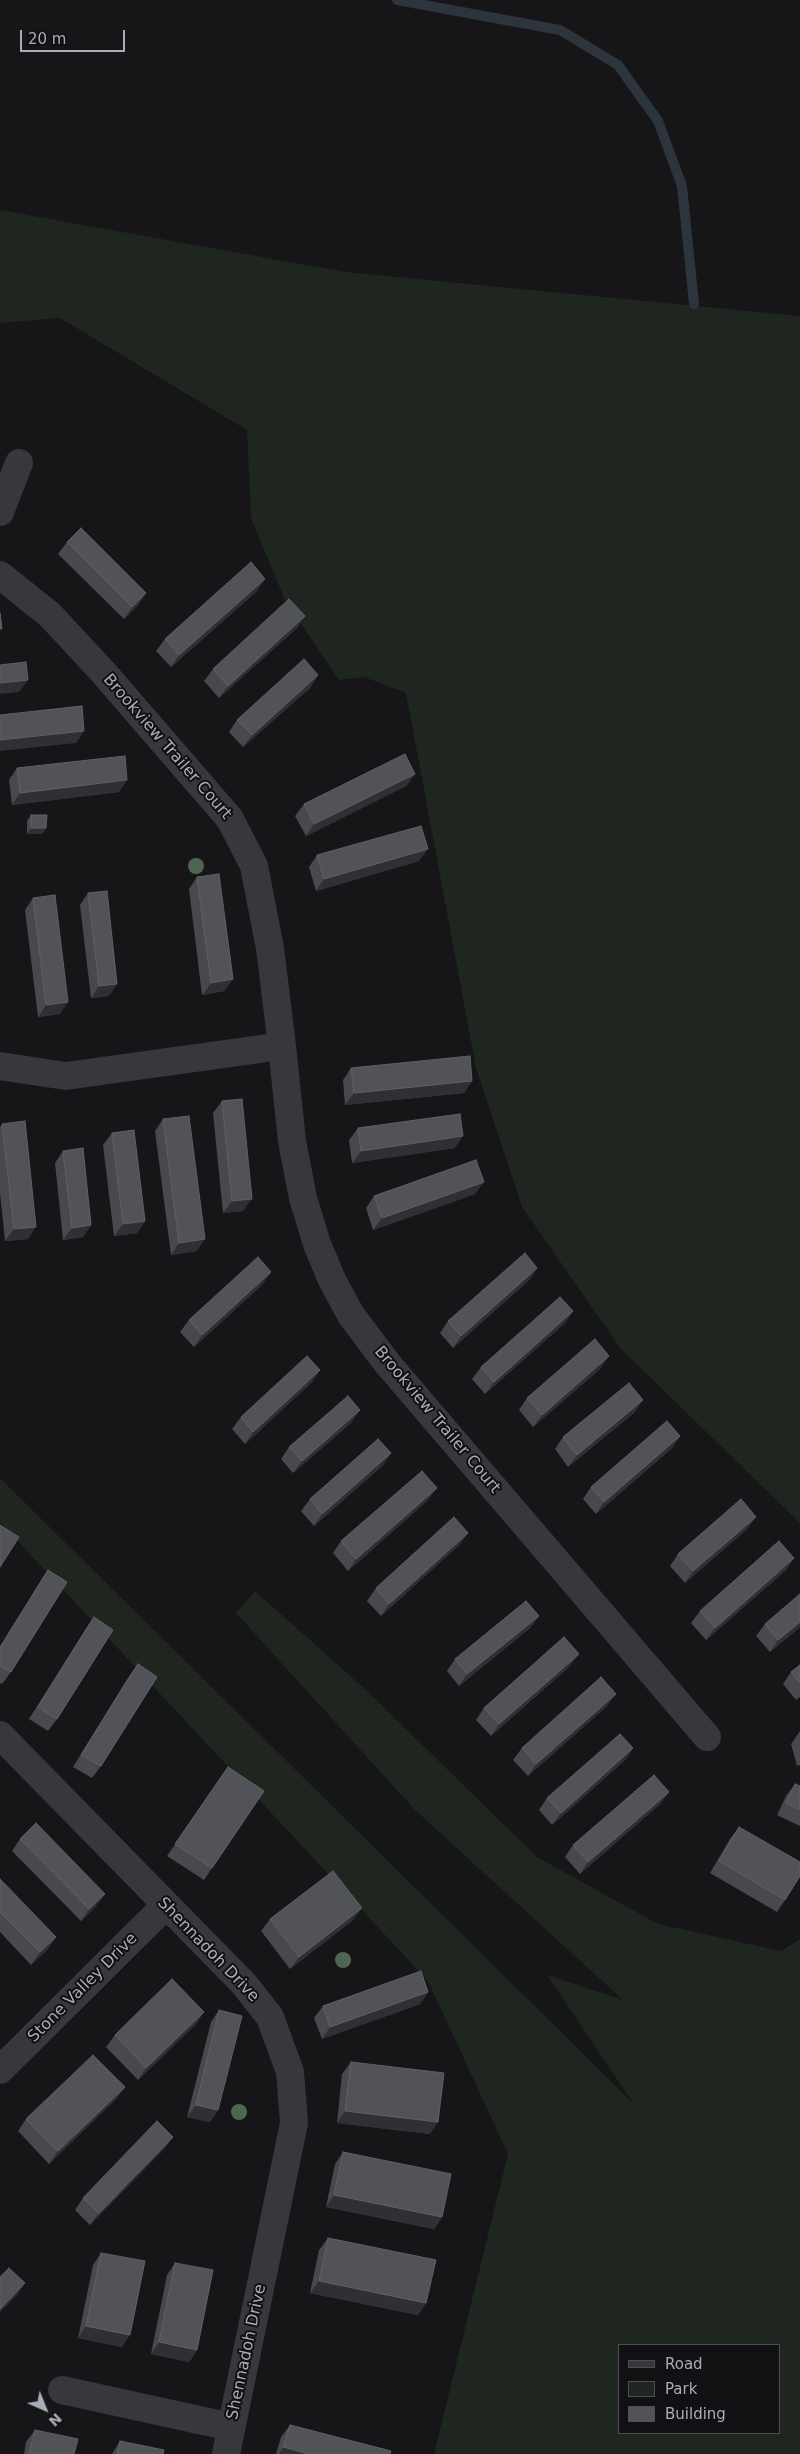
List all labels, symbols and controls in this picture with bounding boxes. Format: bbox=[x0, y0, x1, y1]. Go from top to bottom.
scale bar bbox=[22, 20, 128, 52]
text: 20 m bbox=[28, 30, 66, 48]
street label: Brookview Trailer Court bbox=[99, 670, 235, 824]
street label: Brookview Trailer Court bbox=[370, 1343, 504, 1497]
street label: Shennadoh Drive bbox=[153, 1894, 263, 2006]
street label: Stone Valley Drive bbox=[24, 1929, 142, 2047]
street label: Shennadoh Drive bbox=[223, 2282, 271, 2422]
legend bbox=[618, 2344, 780, 2434]
text: Road bbox=[665, 2355, 703, 2373]
text: Park bbox=[665, 2380, 697, 2398]
north arrow bbox=[20, 2384, 70, 2434]
text: Building bbox=[665, 2405, 726, 2423]
text: N bbox=[46, 2410, 65, 2430]

